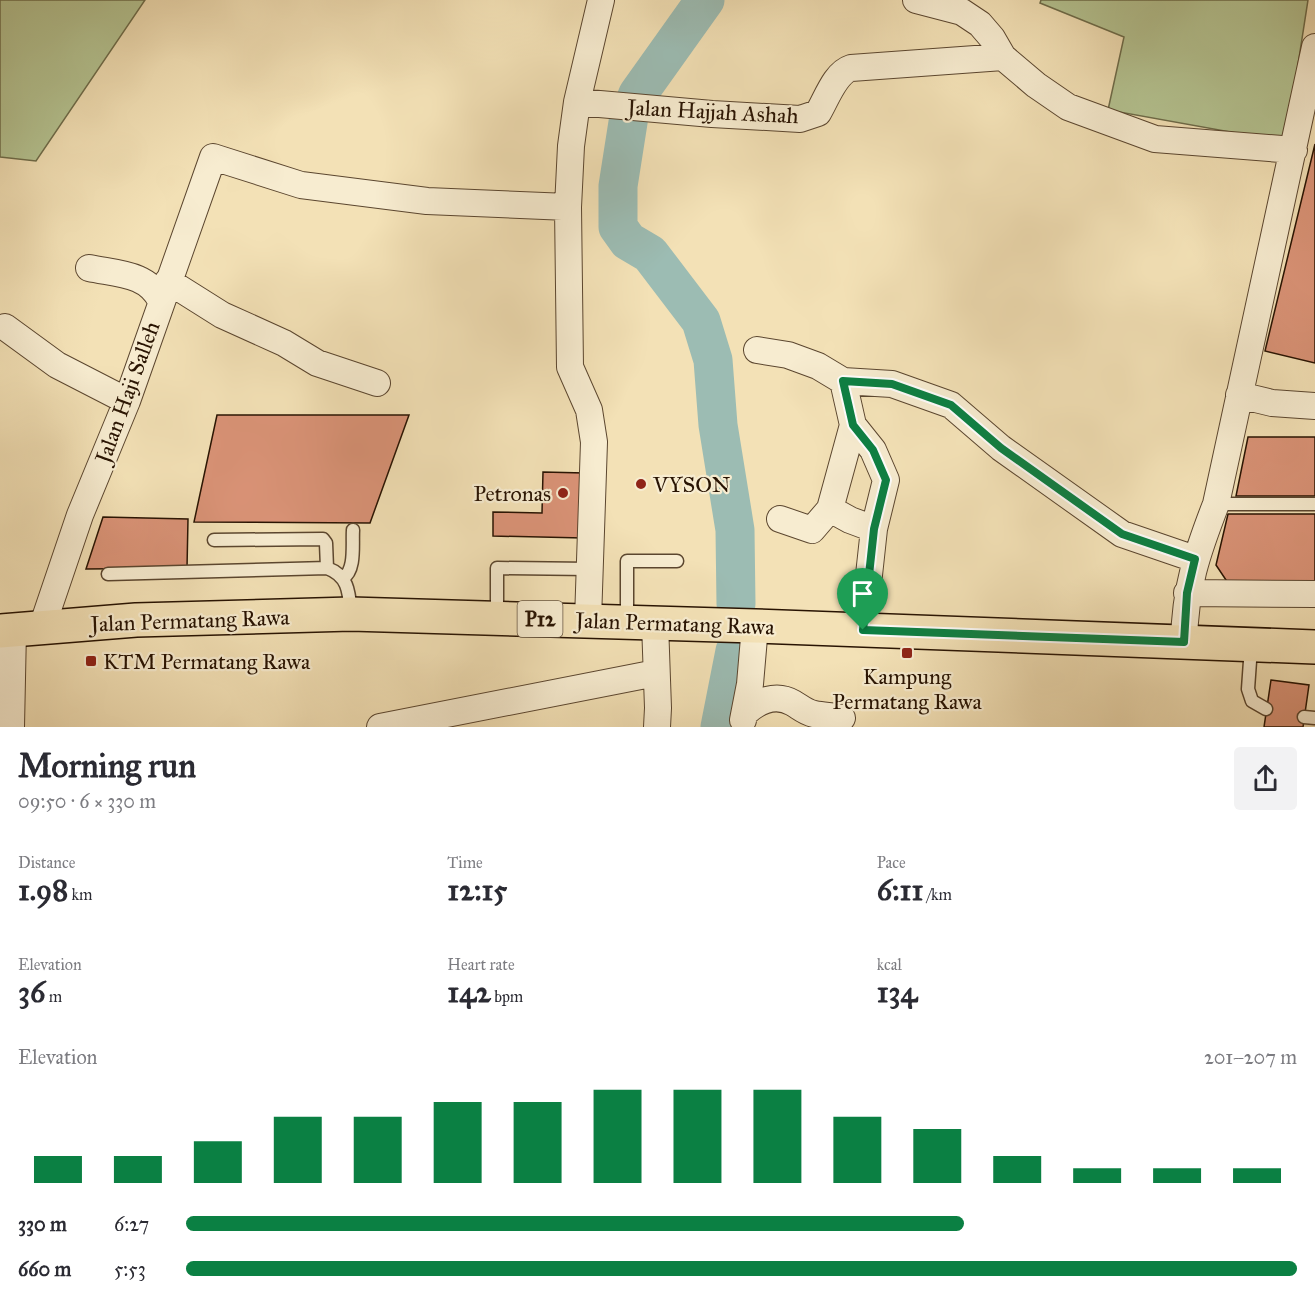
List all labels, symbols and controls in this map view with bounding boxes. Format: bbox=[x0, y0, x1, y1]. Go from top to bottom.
street label: Jalan Hajjah Ashah bbox=[625, 93, 799, 129]
street label: Jalan Haji Salleh bbox=[89, 317, 166, 469]
place label: VYSON bbox=[652, 471, 731, 498]
marker: VYSON bbox=[634, 477, 648, 491]
place label: Petronas bbox=[473, 480, 551, 507]
marker: Petronas bbox=[556, 486, 570, 500]
pin bbox=[837, 568, 888, 630]
icon: arrive bbox=[846, 577, 879, 610]
road number: P12 bbox=[518, 601, 562, 637]
street label: Jalan Permatang Rawa bbox=[88, 604, 291, 638]
street label: Jalan Permatang Rawa bbox=[573, 606, 776, 640]
marker: Kampung Permatang Rawa bbox=[900, 646, 914, 660]
place label: KTM Permatang Rawa bbox=[103, 648, 311, 675]
marker: KTM Permatang Rawa bbox=[84, 654, 98, 668]
place label: Kampung Permatang Rawa bbox=[832, 663, 982, 715]
text: Morning run bbox=[18, 746, 196, 786]
button: share bbox=[1234, 747, 1297, 810]
text: 09:50 · 6 × 330 m bbox=[18, 789, 156, 813]
text: Distance bbox=[18, 853, 75, 872]
text: Time bbox=[447, 853, 483, 872]
text: Pace bbox=[877, 853, 906, 872]
text: 1.98 bbox=[18, 872, 68, 908]
text: 12:15 bbox=[447, 872, 507, 908]
text: 6:11 bbox=[877, 872, 923, 908]
text: km bbox=[68, 885, 92, 904]
text: /km bbox=[923, 885, 952, 904]
text: Elevation bbox=[18, 955, 82, 974]
text: Heart rate bbox=[447, 955, 515, 974]
text: kcal bbox=[877, 955, 902, 974]
text: 36 bbox=[18, 974, 45, 1010]
text: 142 bbox=[447, 974, 491, 1010]
text: 134 bbox=[877, 974, 917, 1010]
text: m bbox=[45, 987, 62, 1006]
text: bpm bbox=[491, 987, 523, 1006]
text: Elevation bbox=[18, 1045, 97, 1069]
text: 201–207 m bbox=[1204, 1045, 1297, 1069]
text: 330 m bbox=[18, 1212, 67, 1236]
text: 6:27 bbox=[114, 1212, 149, 1236]
text: 660 m bbox=[18, 1257, 71, 1281]
text: 5:53 bbox=[114, 1257, 146, 1281]

